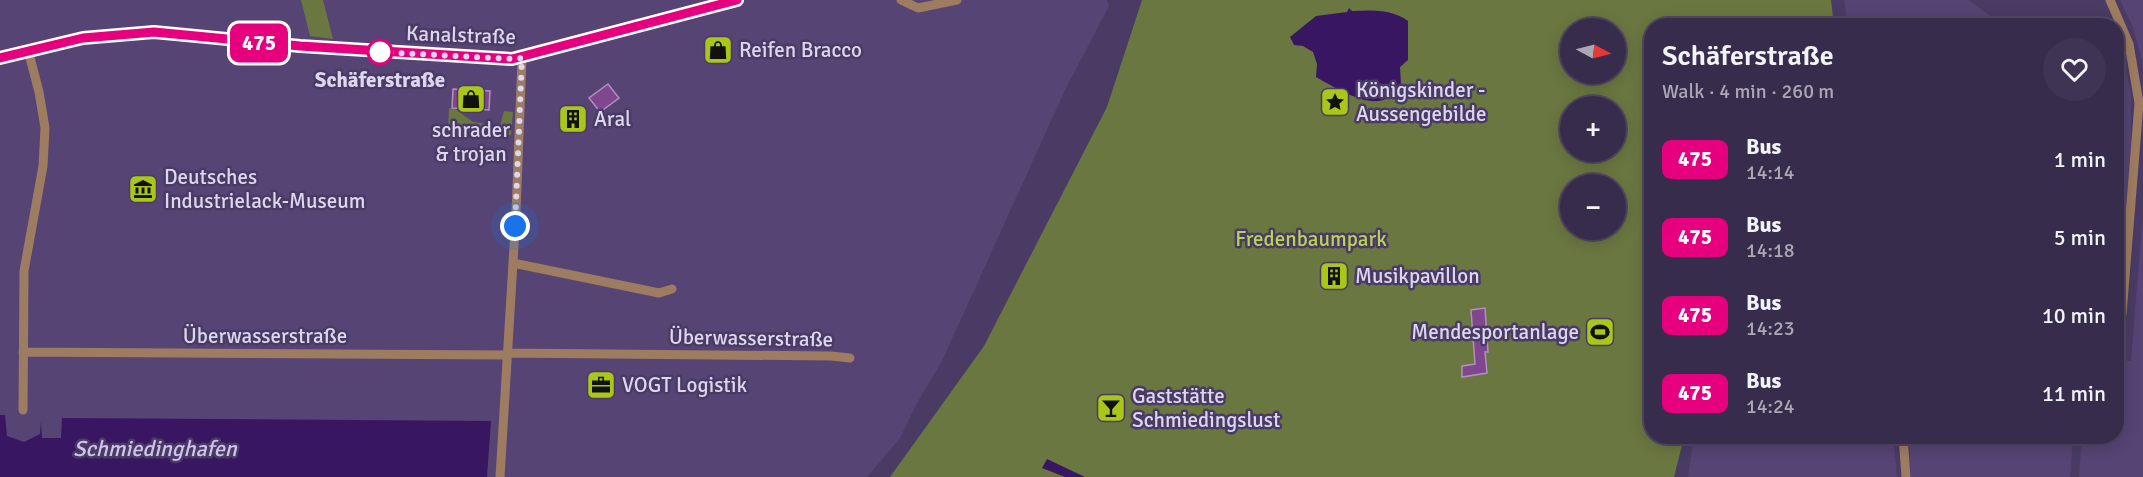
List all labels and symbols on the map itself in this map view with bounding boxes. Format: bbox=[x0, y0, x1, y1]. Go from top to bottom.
north arrow bbox=[1560, 18, 1626, 84]
street label: Kanalstraße bbox=[406, 20, 516, 50]
line badge: 475 bbox=[224, 24, 294, 63]
shop icon: Reifen Bracco bbox=[702, 34, 734, 66]
place label: Reifen Bracco bbox=[739, 37, 862, 63]
marker: Schäferstraße bbox=[367, 39, 393, 65]
place label: Schäferstraße bbox=[315, 67, 445, 93]
place label: Königskinder - Aussengebilde bbox=[1356, 77, 1487, 127]
shop icon: schrader & trojan bbox=[455, 83, 487, 115]
place icon: Königskinder - Aussengebilde bbox=[1319, 86, 1351, 118]
building icon: Aral bbox=[557, 103, 589, 135]
place label: Aral bbox=[594, 106, 631, 132]
place label: schrader & trojan bbox=[432, 117, 510, 167]
place label: Deutsches Industrielack-Museum bbox=[164, 164, 365, 214]
museum icon: Deutsches Industrielack-Museum bbox=[127, 173, 159, 205]
your location bbox=[500, 211, 530, 241]
park label: Fredenbaumpark bbox=[1235, 226, 1387, 252]
building icon: Musikpavillon bbox=[1318, 260, 1350, 292]
place label: Musikpavillon bbox=[1355, 263, 1480, 289]
sports icon: Mendesportanlage bbox=[1584, 316, 1616, 348]
place label: Mendesportanlage bbox=[1411, 319, 1579, 345]
street label: Überwasserstraße bbox=[183, 323, 347, 349]
street label: Überwasserstraße bbox=[669, 324, 833, 352]
office icon: VOGT Logistik bbox=[585, 369, 617, 401]
place label: VOGT Logistik bbox=[622, 372, 748, 398]
place label: Gaststätte Schmiedingslust bbox=[1132, 383, 1280, 433]
bar icon: Gaststätte Schmiedingslust bbox=[1095, 392, 1127, 424]
water label: Schmiedinghafen bbox=[73, 435, 238, 462]

